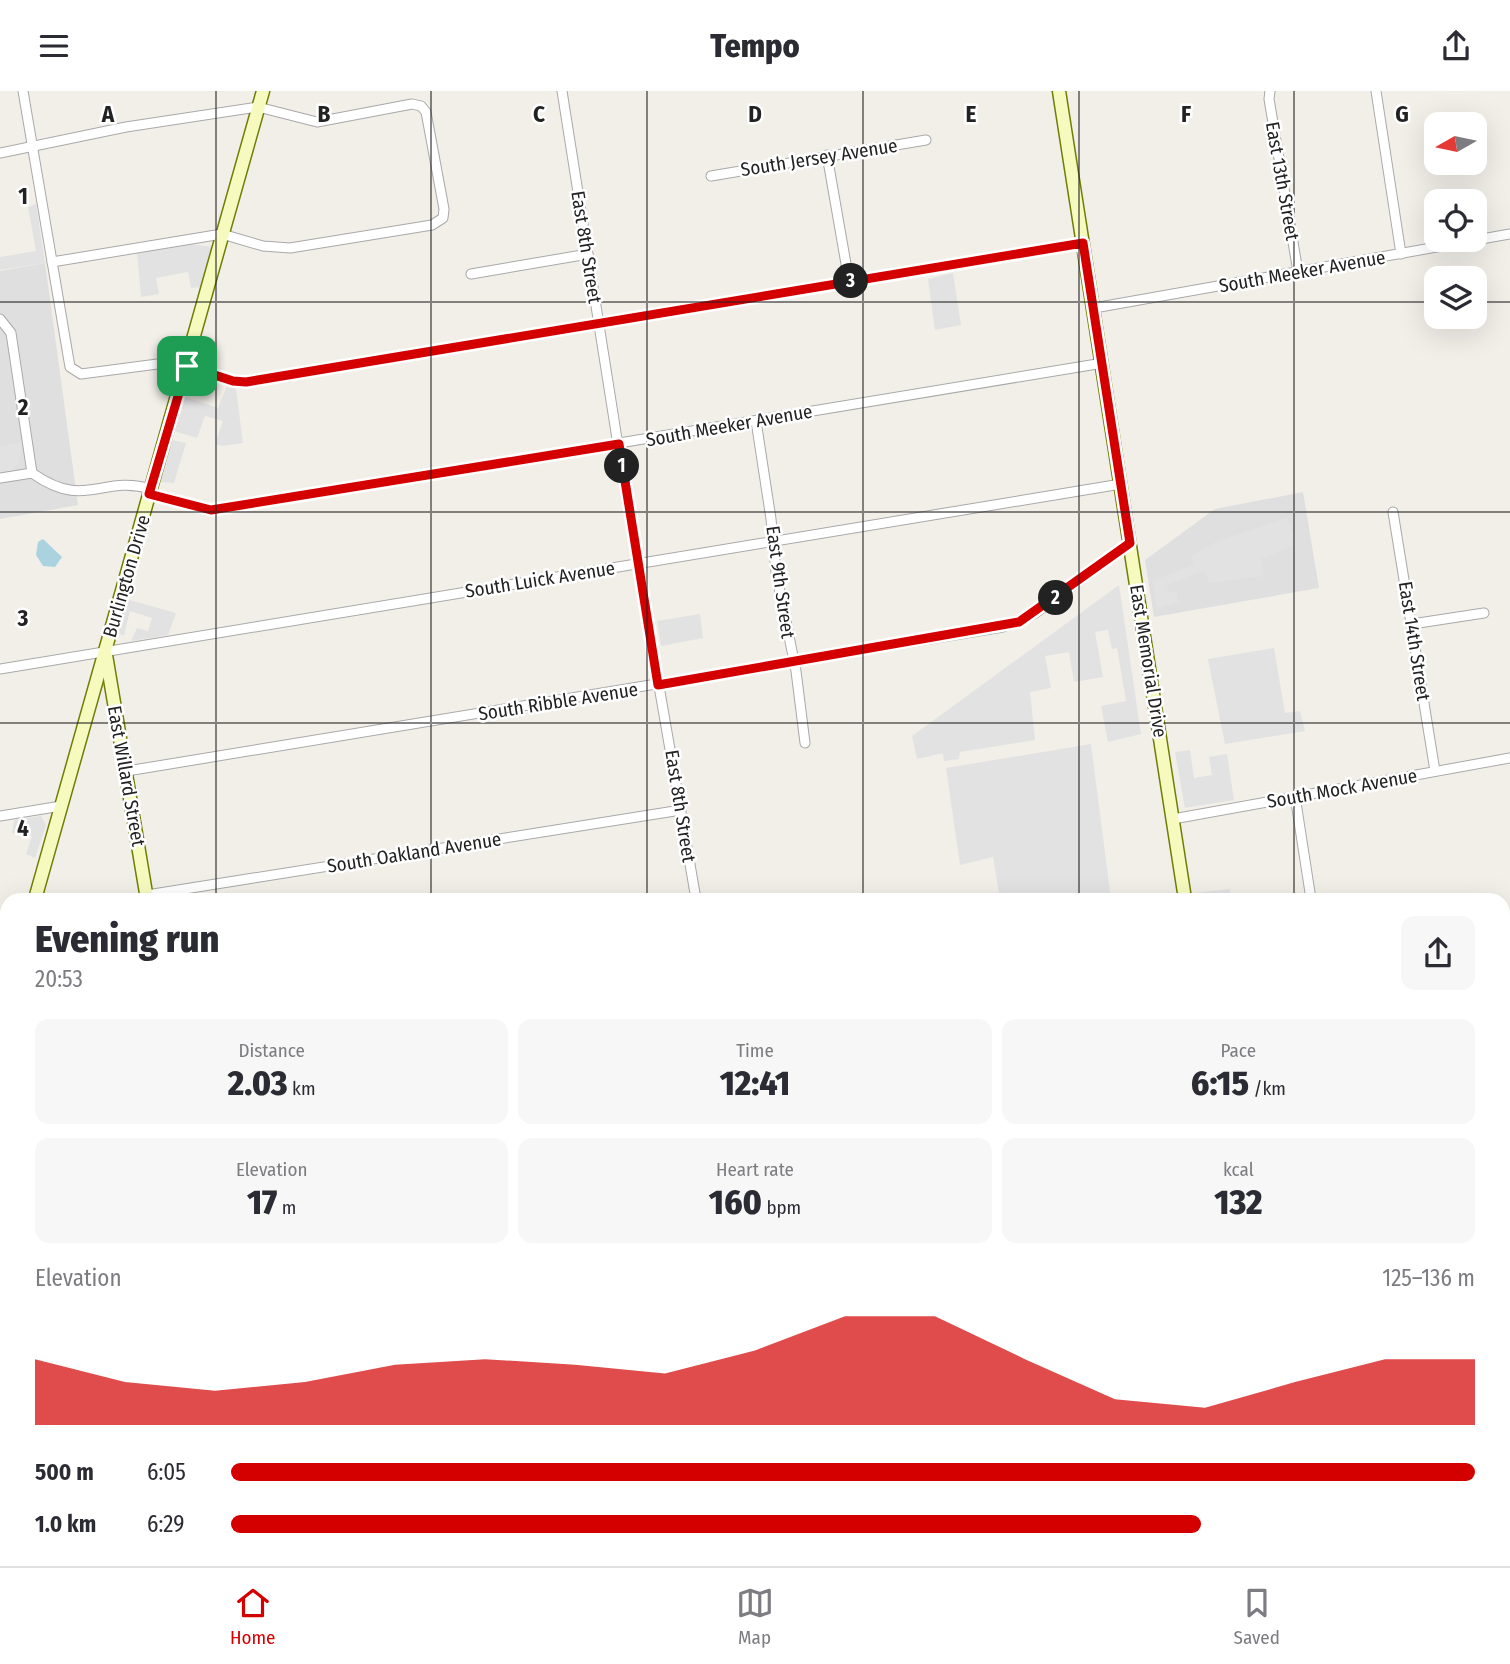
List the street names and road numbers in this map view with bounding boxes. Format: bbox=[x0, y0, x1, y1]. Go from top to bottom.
street label: East 13th Street bbox=[1261, 120, 1304, 243]
street label: South Jersey Avenue bbox=[739, 134, 899, 181]
street label: East 8th Street bbox=[566, 189, 607, 306]
street label: South Meeker Avenue bbox=[1217, 246, 1387, 297]
street label: South Meeker Avenue bbox=[644, 400, 814, 451]
street label: Burlington Drive bbox=[98, 512, 155, 640]
street label: East 9th Street bbox=[761, 524, 800, 641]
street label: South Luick Avenue bbox=[463, 556, 617, 603]
street label: East 14th Street bbox=[1394, 580, 1435, 703]
street label: East Memorial Drive bbox=[1125, 583, 1172, 739]
street label: South Ribble Avenue bbox=[477, 678, 640, 725]
street label: East Willard Street bbox=[103, 704, 150, 849]
street label: East 8th Street bbox=[660, 748, 701, 865]
street label: South Mock Avenue bbox=[1265, 764, 1419, 813]
street label: South Oakland Avenue bbox=[325, 827, 503, 878]

